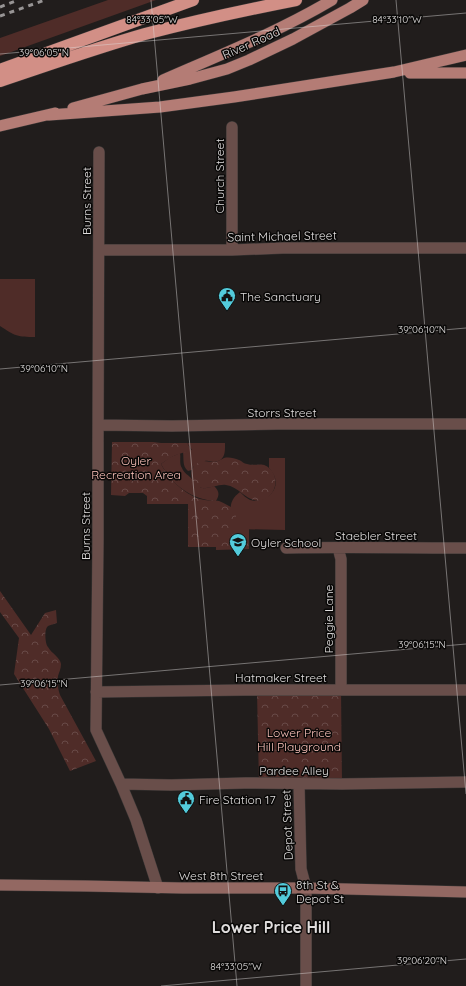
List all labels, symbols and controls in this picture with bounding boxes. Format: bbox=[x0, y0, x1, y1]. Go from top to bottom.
text: 84°33'05"W bbox=[126, 13, 178, 26]
text: 84°33'10"W bbox=[372, 13, 422, 26]
street label: River Road bbox=[220, 24, 282, 62]
text: 39°06'05"N bbox=[19, 46, 69, 59]
street label: Church Street bbox=[212, 139, 227, 213]
street label: Burns Street bbox=[79, 167, 94, 235]
street label: Saint Michael Street bbox=[227, 228, 337, 244]
public building icon: The Sanctuary bbox=[217, 286, 237, 311]
place label: The Sanctuary bbox=[240, 289, 321, 304]
text: 39°06'10"N bbox=[398, 323, 446, 336]
text: 39°06'10"N bbox=[20, 362, 68, 375]
street label: Storrs Street bbox=[248, 405, 316, 420]
park label: Oyler Recreation Area bbox=[91, 453, 181, 482]
street label: Burns Street bbox=[78, 492, 93, 560]
street label: Staebler Street bbox=[335, 528, 417, 543]
school or university icon: Oyler School bbox=[228, 532, 248, 557]
place label: Oyler School bbox=[251, 535, 321, 550]
street label: Peggie Lane bbox=[321, 584, 336, 653]
text: 39°06'15"N bbox=[398, 638, 446, 651]
street label: Hatmaker Street bbox=[235, 670, 327, 685]
text: 39°06'15"N bbox=[20, 677, 68, 690]
park label: Lower Price Hill Playground bbox=[257, 725, 341, 754]
street label: Pardee Alley bbox=[259, 763, 329, 778]
public building icon: Fire Station 17 bbox=[176, 789, 196, 814]
street label: Depot Street bbox=[278, 790, 296, 860]
place label: Fire Station 17 bbox=[199, 792, 276, 807]
street label: West 8th Street bbox=[179, 868, 263, 883]
place label: 8th St & Depot St bbox=[296, 877, 344, 906]
bus stop icon: 8th St & Depot St bbox=[273, 881, 293, 906]
district label: Lower Price Hill bbox=[212, 917, 330, 937]
text: 39°06'20"N bbox=[397, 954, 447, 967]
text: 84°33'05"W bbox=[210, 960, 262, 973]

